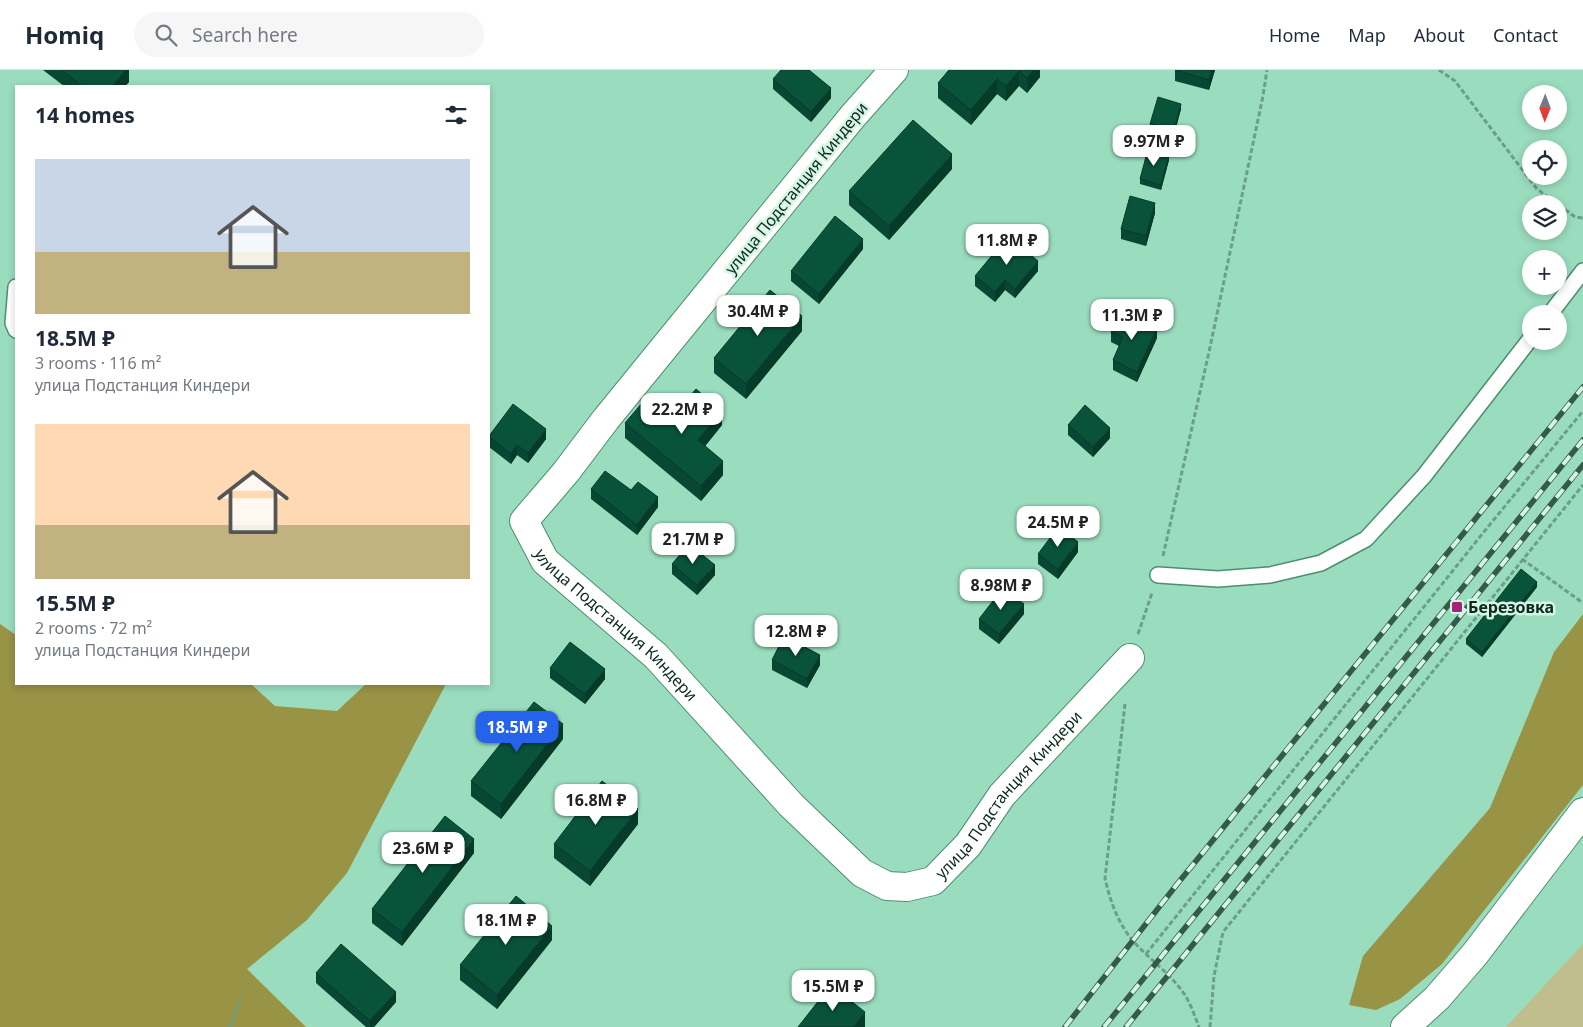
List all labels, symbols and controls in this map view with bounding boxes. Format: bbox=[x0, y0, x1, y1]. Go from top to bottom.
search box bbox=[134, 12, 484, 57]
text: Homiq bbox=[25, 18, 104, 51]
icon: search bbox=[152, 21, 180, 49]
text: Search here bbox=[192, 22, 298, 48]
text: Home bbox=[1269, 23, 1320, 47]
text: Map bbox=[1348, 23, 1386, 47]
text: About bbox=[1414, 23, 1465, 47]
text: Contact bbox=[1493, 23, 1558, 47]
north arrow bbox=[1522, 85, 1568, 130]
map controls bbox=[1522, 85, 1567, 350]
street label: улица Подстанция Киндери bbox=[720, 97, 872, 279]
text: 14 homes bbox=[35, 101, 135, 129]
icon: filters bbox=[442, 101, 470, 129]
pin: 9.97M ₽ bbox=[1108, 124, 1200, 167]
text: 9.97M ₽ bbox=[1124, 130, 1184, 152]
button: locate bbox=[1522, 140, 1567, 185]
icon: home bbox=[208, 192, 298, 282]
button: layers bbox=[1522, 195, 1567, 240]
pin: 11.8M ₽ bbox=[961, 224, 1053, 266]
text: 11.8M ₽ bbox=[977, 229, 1037, 251]
button: + bbox=[1522, 250, 1567, 295]
pin: 30.4M ₽ bbox=[712, 294, 804, 337]
pin: 11.3M ₽ bbox=[1086, 298, 1178, 341]
text: 30.4M ₽ bbox=[728, 300, 788, 322]
text: 11.3M ₽ bbox=[1102, 304, 1162, 326]
button: − bbox=[1522, 305, 1567, 350]
text: 18.5M ₽ bbox=[35, 324, 115, 352]
text: 3 rooms · 116 m² bbox=[35, 352, 161, 374]
text: улица Подстанция Киндери bbox=[35, 374, 250, 396]
pin: 22.2M ₽ bbox=[636, 392, 728, 435]
text: 22.2M ₽ bbox=[652, 398, 712, 420]
icon: home bbox=[208, 457, 298, 547]
pin: 24.5M ₽ bbox=[1012, 506, 1104, 548]
text: 24.5M ₽ bbox=[1028, 511, 1088, 533]
pin: 21.7M ₽ bbox=[647, 522, 739, 565]
text: 21.7M ₽ bbox=[663, 528, 723, 550]
street label: улица Подстанция Киндери bbox=[529, 545, 702, 706]
pin: 8.98M ₽ bbox=[955, 568, 1047, 611]
text: 8.98M ₽ bbox=[971, 574, 1031, 596]
text: 15.5M ₽ bbox=[35, 589, 115, 617]
place label: Березовка bbox=[1468, 596, 1554, 618]
marker: Березовка bbox=[1450, 600, 1464, 614]
pin: 12.8M ₽ bbox=[750, 614, 842, 657]
text: 2 rooms · 72 m² bbox=[35, 617, 152, 639]
text: 12.8M ₽ bbox=[766, 620, 826, 642]
text: улица Подстанция Киндери bbox=[35, 639, 250, 661]
street label: улица Подстанция Киндери bbox=[930, 706, 1087, 884]
pin: 18.5M ₽ bbox=[471, 710, 563, 753]
text: 18.5M ₽ bbox=[487, 716, 547, 738]
pin: 16.8M ₽ bbox=[550, 784, 642, 826]
text: 16.8M ₽ bbox=[566, 789, 626, 811]
pin: 23.6M ₽ bbox=[377, 832, 469, 874]
text: 23.6M ₽ bbox=[393, 837, 453, 859]
pin: 18.1M ₽ bbox=[460, 904, 552, 946]
text: 18.1M ₽ bbox=[476, 909, 536, 931]
pin: 15.5M ₽ bbox=[787, 970, 879, 1012]
text: 15.5M ₽ bbox=[803, 975, 863, 997]

